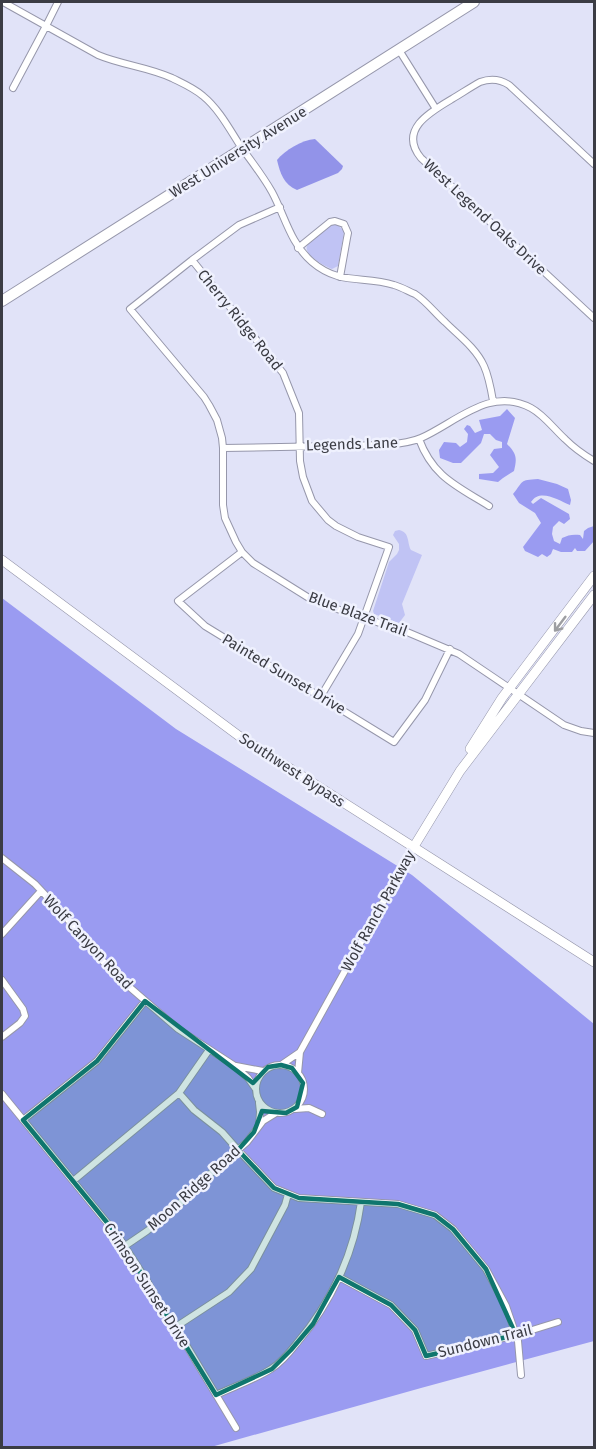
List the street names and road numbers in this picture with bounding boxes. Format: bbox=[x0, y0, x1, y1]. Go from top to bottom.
street label: West University Avenue bbox=[166, 102, 310, 202]
street label: West Legend Oaks Drive bbox=[420, 155, 550, 279]
street label: Cherry Ridge Road bbox=[194, 266, 286, 374]
street label: Legends Lane bbox=[306, 433, 398, 455]
street label: Blue Blaze Trail bbox=[306, 588, 410, 640]
street label: Painted Sunset Drive bbox=[219, 630, 349, 718]
street label: Southwest Bypass bbox=[236, 729, 348, 811]
street label: Wolf Ranch Parkway bbox=[337, 847, 419, 975]
street label: Wolf Canyon Road bbox=[39, 891, 137, 993]
street label: Moon Ridge Road bbox=[144, 1142, 244, 1234]
street label: Crimson Sunset Drive bbox=[100, 1219, 194, 1351]
street label: Sundown Trail bbox=[436, 1320, 534, 1361]

